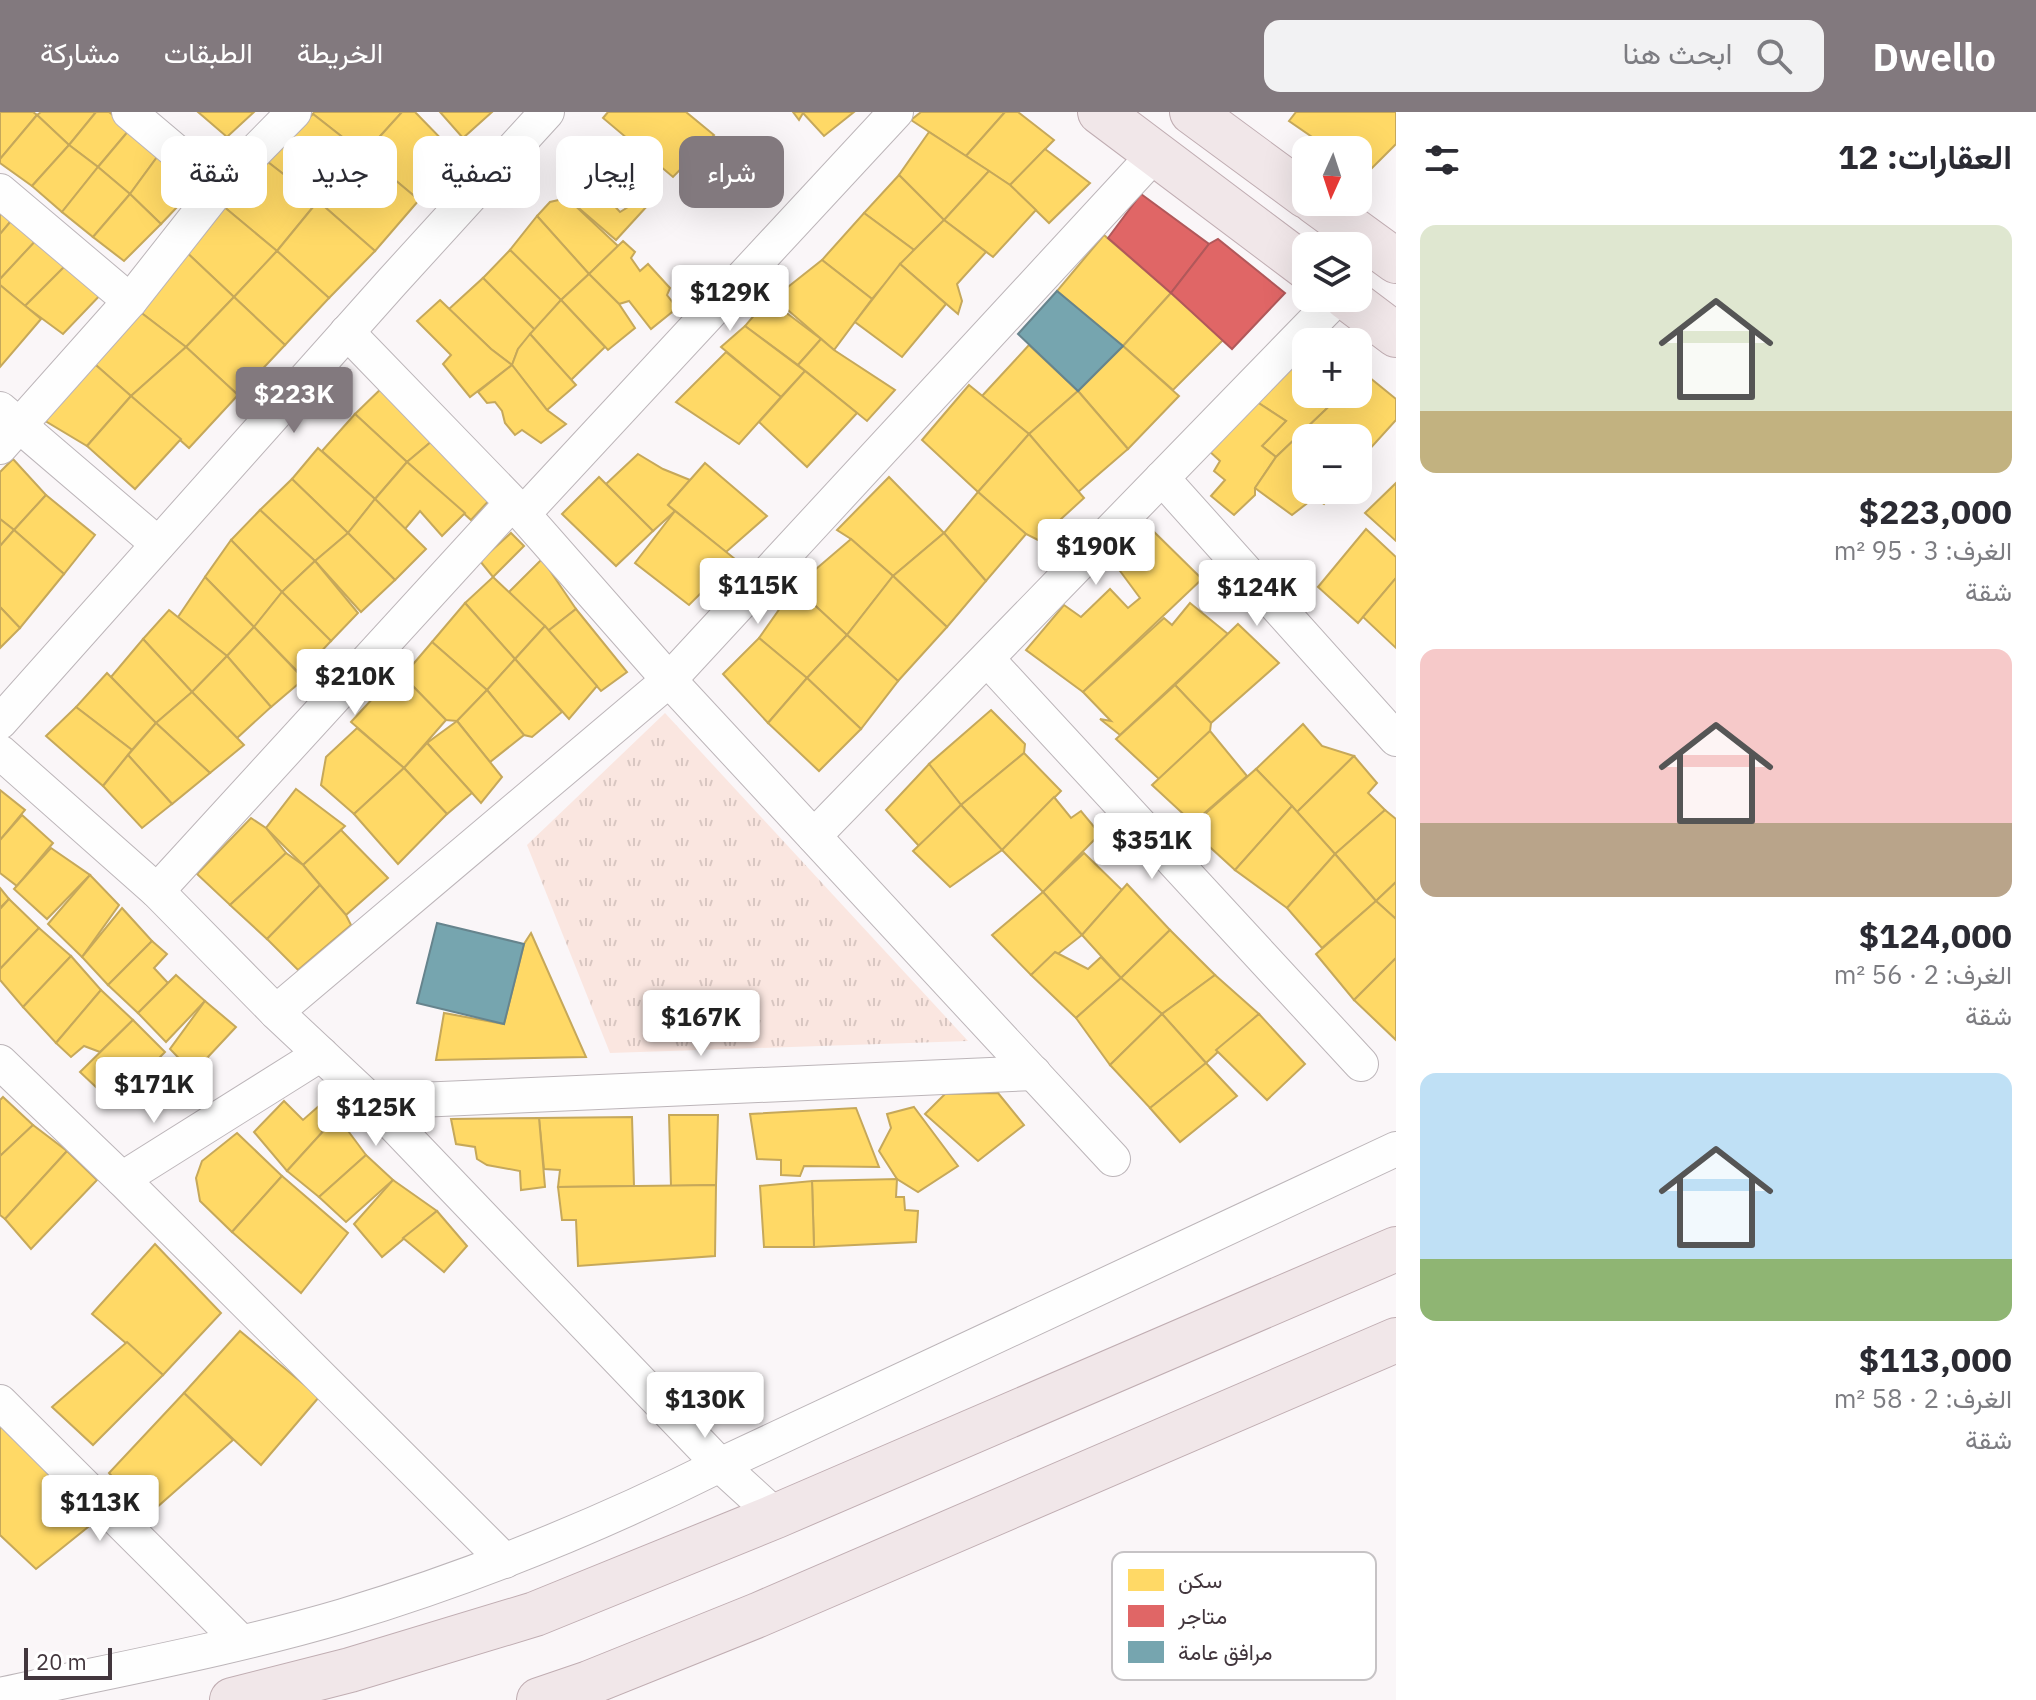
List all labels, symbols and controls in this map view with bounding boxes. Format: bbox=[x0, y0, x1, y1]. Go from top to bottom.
search box bbox=[1264, 20, 1824, 92]
text: Dwello bbox=[1872, 32, 1996, 81]
text: ابحث هنا bbox=[1622, 33, 1732, 72]
text: مشاركة bbox=[40, 34, 120, 71]
text: الطبقات bbox=[164, 34, 253, 71]
text: الخريطة bbox=[297, 34, 383, 71]
icon: search bbox=[1752, 34, 1796, 78]
text: العقارات: 12 bbox=[1838, 134, 2012, 178]
chip: شقة bbox=[161, 136, 267, 208]
chip: جديد bbox=[283, 136, 397, 208]
chip: تصفية bbox=[413, 136, 540, 208]
chip: إيجار bbox=[556, 136, 663, 208]
chip: شراء bbox=[679, 136, 784, 208]
north arrow bbox=[1292, 136, 1372, 216]
map controls bbox=[1292, 136, 1372, 504]
icon: filters bbox=[1420, 138, 1464, 182]
button: layers bbox=[1292, 232, 1372, 312]
pin: $129K bbox=[674, 265, 786, 333]
text: $129K bbox=[690, 274, 770, 308]
icon: home bbox=[1644, 277, 1788, 421]
button: + bbox=[1292, 328, 1372, 408]
pin: $223K bbox=[238, 367, 350, 435]
text: $223K bbox=[254, 376, 334, 410]
button: − bbox=[1292, 424, 1372, 504]
text: $223,000 bbox=[1859, 489, 2012, 533]
pin: $190K bbox=[1040, 519, 1152, 587]
text: $190K bbox=[1056, 528, 1136, 562]
text: الغرف: 3 · 95 m² bbox=[1834, 533, 2012, 567]
pin: $115K bbox=[702, 558, 814, 626]
pin: $124K bbox=[1201, 560, 1313, 628]
text: $115K bbox=[718, 567, 798, 601]
text: $124K bbox=[1217, 569, 1297, 603]
text: شقة bbox=[1965, 574, 2012, 608]
pin: $210K bbox=[299, 649, 411, 717]
text: $210K bbox=[315, 658, 395, 692]
icon: home bbox=[1644, 701, 1788, 845]
pin: $351K bbox=[1096, 813, 1208, 881]
text: $351K bbox=[1112, 822, 1192, 856]
text: $124,000 bbox=[1859, 913, 2012, 957]
text: الغرف: 2 · 56 m² bbox=[1834, 957, 2012, 991]
pin: $167K bbox=[645, 990, 757, 1058]
text: شقة bbox=[1965, 998, 2012, 1032]
text: $167K bbox=[661, 999, 741, 1033]
pin: $171K bbox=[98, 1057, 210, 1125]
text: $171K bbox=[114, 1066, 194, 1100]
pin: $125K bbox=[320, 1080, 432, 1148]
text: $125K bbox=[336, 1089, 416, 1123]
icon: home bbox=[1644, 1125, 1788, 1269]
text: $113,000 bbox=[1859, 1337, 2012, 1381]
pin: $130K bbox=[649, 1372, 761, 1440]
text: $130K bbox=[665, 1381, 745, 1415]
text: الغرف: 2 · 58 m² bbox=[1834, 1381, 2012, 1415]
text: شقة bbox=[1965, 1422, 2012, 1456]
pin: $113K bbox=[44, 1475, 156, 1543]
text: $113K bbox=[60, 1484, 140, 1518]
legend bbox=[1112, 1552, 1376, 1680]
text: سكن bbox=[1178, 1565, 1222, 1594]
text: متاجر bbox=[1177, 1601, 1227, 1630]
text: مرافق عامة bbox=[1178, 1637, 1273, 1666]
scale bar bbox=[24, 1644, 112, 1680]
text: 20 m bbox=[36, 1647, 87, 1676]

